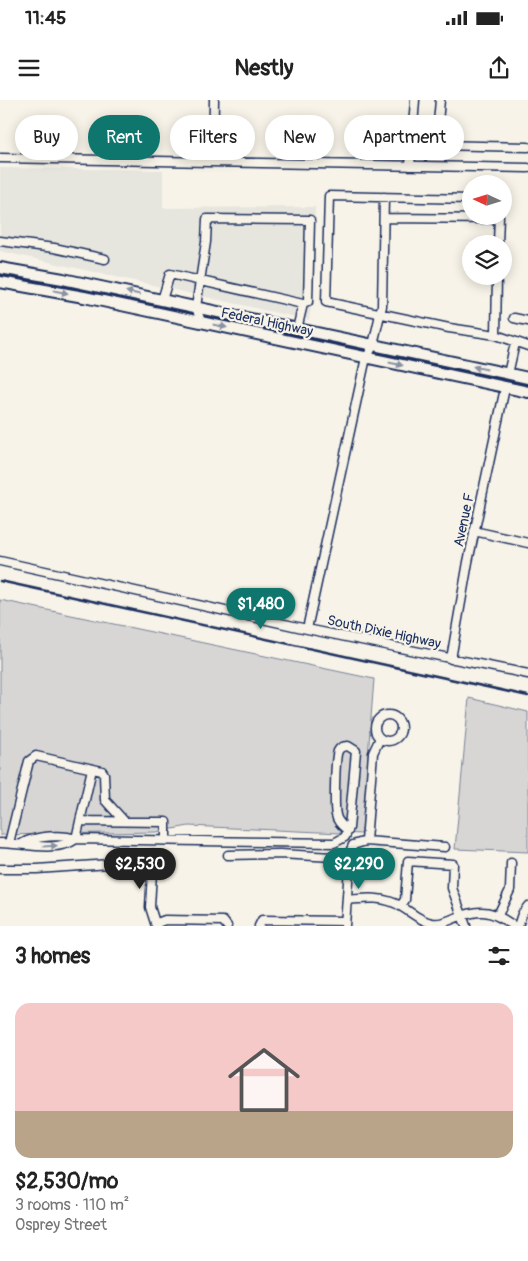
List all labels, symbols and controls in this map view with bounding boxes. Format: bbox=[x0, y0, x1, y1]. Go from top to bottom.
text: 11:45 bbox=[25, 6, 66, 30]
icon: menu bbox=[15, 54, 43, 82]
text: Nestly bbox=[234, 54, 294, 82]
icon: share bbox=[485, 54, 513, 82]
chip: Buy bbox=[15, 115, 78, 160]
chip: Rent bbox=[88, 115, 160, 160]
chip: Filters bbox=[170, 115, 255, 160]
chip: New bbox=[265, 115, 334, 160]
chip: Apartment bbox=[344, 115, 464, 160]
north arrow bbox=[462, 175, 512, 225]
map controls bbox=[462, 175, 512, 285]
button: layers bbox=[462, 235, 512, 285]
one-way arrow bbox=[53, 288, 69, 296]
one-way arrow bbox=[125, 289, 141, 297]
street label: Federal Highway bbox=[219, 304, 315, 340]
one-way arrow bbox=[212, 322, 227, 330]
one-way arrow bbox=[388, 360, 403, 368]
one-way arrow bbox=[473, 364, 488, 372]
street label: Avenue F bbox=[450, 492, 478, 548]
pin: $1,480 bbox=[220, 588, 302, 630]
text: $1,480 bbox=[237, 594, 285, 614]
street label: South Dixie Highway bbox=[326, 612, 442, 652]
one-way arrow bbox=[42, 841, 58, 849]
pin: $2,530 bbox=[99, 848, 181, 890]
pin: $2,290 bbox=[318, 848, 400, 890]
text: $2,530 bbox=[115, 854, 165, 874]
text: $2,290 bbox=[334, 854, 384, 874]
icon: filters bbox=[485, 942, 513, 970]
text: 3 homes bbox=[15, 943, 90, 970]
icon: home bbox=[219, 1035, 309, 1125]
text: $2,530/mo bbox=[15, 1168, 118, 1195]
text: 3 rooms · 110 m² bbox=[15, 1195, 129, 1215]
text: Osprey Street bbox=[15, 1215, 107, 1235]

